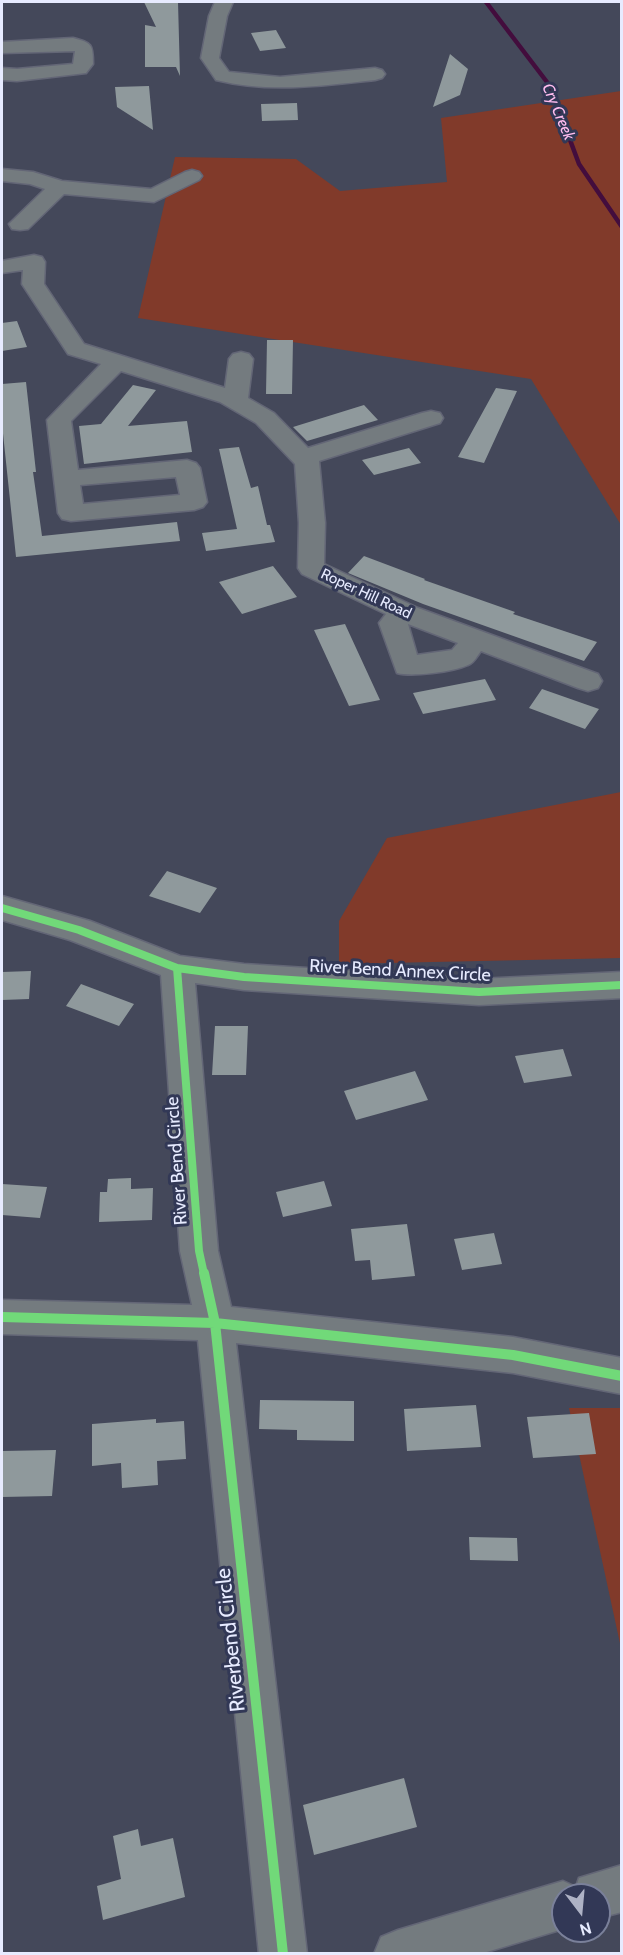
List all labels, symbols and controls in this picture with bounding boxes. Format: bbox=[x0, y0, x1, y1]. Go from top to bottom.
water label: Cry Creek bbox=[537, 81, 579, 143]
street label: Roper Hill Road bbox=[318, 565, 414, 623]
street label: River Bend Annex Circle bbox=[309, 955, 491, 987]
street label: River Bend Circle bbox=[162, 1096, 192, 1226]
street label: Riverbend Circle bbox=[211, 1567, 251, 1713]
north arrow bbox=[551, 1883, 611, 1943]
text: N bbox=[577, 1918, 594, 1940]

